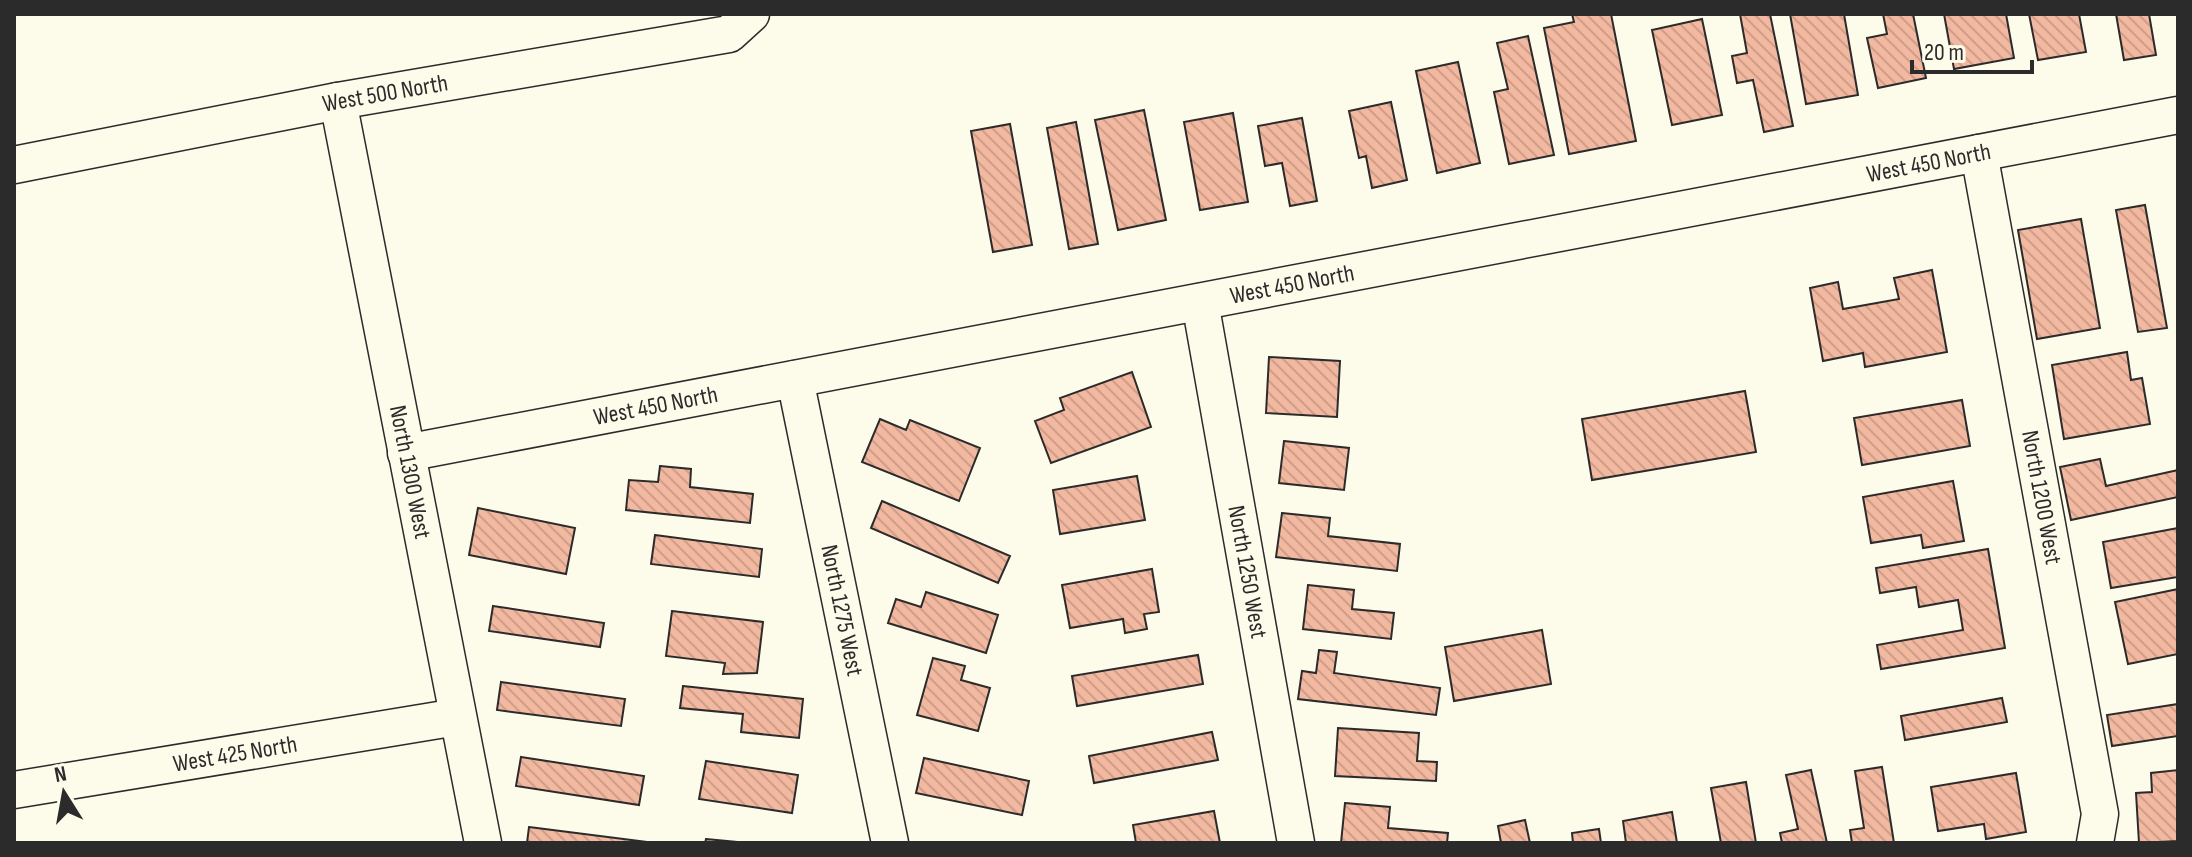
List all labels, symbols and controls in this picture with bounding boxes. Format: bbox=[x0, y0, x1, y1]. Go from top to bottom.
scale bar bbox=[1912, 24, 2032, 74]
text: 20 m bbox=[1924, 38, 1964, 67]
street label: West 500 North bbox=[320, 68, 450, 118]
street label: West 450 North bbox=[1864, 137, 1993, 189]
street label: West 450 North bbox=[1227, 258, 1357, 310]
street label: West 450 North bbox=[591, 379, 720, 431]
street label: North 1300 West bbox=[383, 403, 438, 541]
street label: North 1200 West bbox=[2016, 428, 2068, 567]
street label: North 1250 West bbox=[1222, 503, 1274, 640]
street label: North 1275 West bbox=[815, 542, 870, 678]
street label: West 425 North bbox=[171, 729, 299, 778]
north arrow bbox=[24, 753, 104, 833]
text: N bbox=[52, 760, 69, 789]

